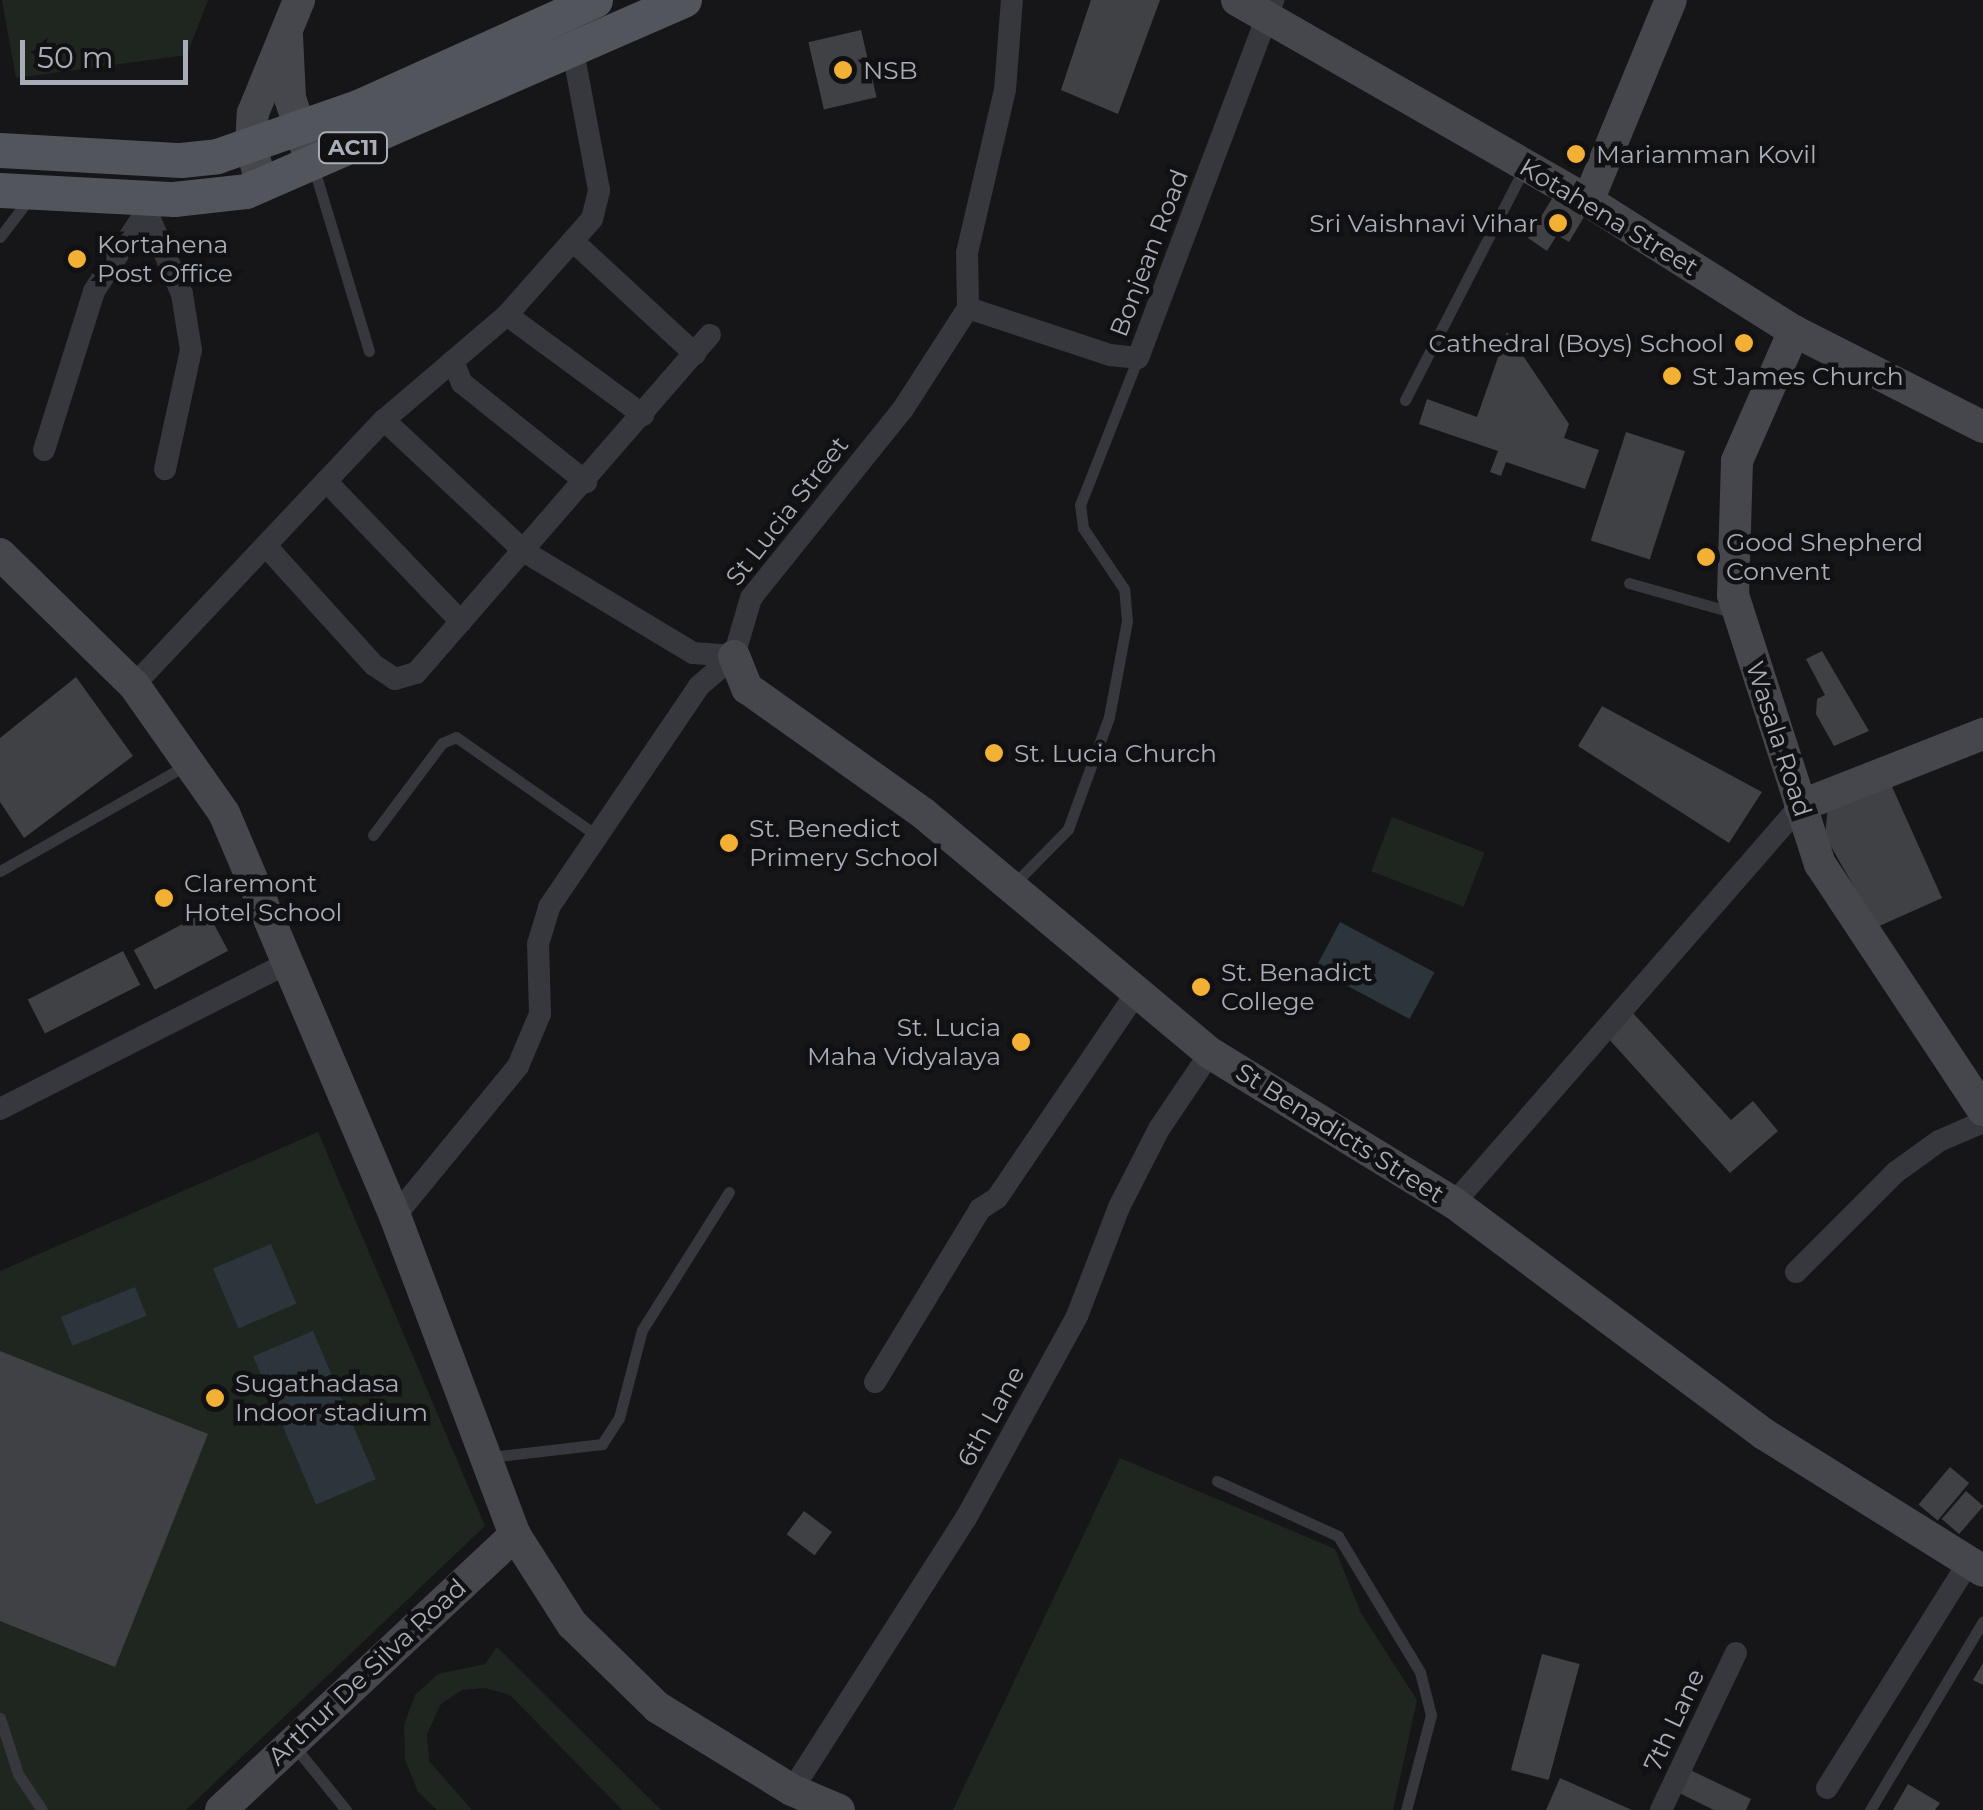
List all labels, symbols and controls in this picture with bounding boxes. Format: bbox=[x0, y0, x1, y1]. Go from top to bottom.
scale bar bbox=[25, 20, 192, 82]
text: 50 m bbox=[37, 39, 114, 76]
place label: NSB bbox=[863, 55, 918, 85]
marker: NSB bbox=[832, 59, 854, 81]
road number: AC11 bbox=[316, 131, 390, 165]
place label: Mariamman Kovil bbox=[1596, 139, 1817, 169]
marker: Mariamman Kovil bbox=[1565, 143, 1587, 165]
street label: Kotahena Street bbox=[1514, 152, 1704, 282]
street label: Bonjean Road bbox=[1103, 165, 1195, 341]
place label: Sri Vaishnavi Vihar bbox=[1309, 208, 1538, 238]
marker: Sri Vaishnavi Vihar bbox=[1547, 212, 1569, 234]
place label: Kortahena Post Office bbox=[97, 230, 233, 289]
marker: Kortahena Post Office bbox=[66, 248, 88, 270]
place label: Cathedral (Boys) School bbox=[1429, 328, 1724, 358]
marker: Cathedral (Boys) School bbox=[1733, 332, 1755, 354]
place label: St James Church bbox=[1692, 361, 1904, 391]
marker: St James Church bbox=[1661, 365, 1683, 387]
street label: St Lucia Street bbox=[719, 430, 855, 592]
place label: Good Shepherd Convent bbox=[1726, 528, 1923, 587]
marker: Good Shepherd Convent bbox=[1695, 546, 1717, 568]
street label: Wasala Road bbox=[1740, 658, 1818, 820]
place label: St. Lucia Church bbox=[1014, 738, 1217, 768]
marker: St. Lucia Church bbox=[983, 742, 1005, 764]
place label: St. Benedict Primery School bbox=[749, 814, 939, 873]
marker: St. Benedict Primery School bbox=[718, 832, 740, 854]
place label: Claremont Hotel School bbox=[184, 869, 342, 928]
marker: Claremont Hotel School bbox=[153, 887, 175, 909]
place label: St. Benadict College bbox=[1221, 958, 1372, 1017]
marker: St. Benadict College bbox=[1190, 976, 1212, 998]
place label: St. Lucia Maha Vidyalaya bbox=[807, 1013, 1001, 1072]
marker: St. Lucia Maha Vidyalaya bbox=[1010, 1031, 1032, 1053]
street label: St Benadicts Street bbox=[1230, 1057, 1450, 1209]
street label: 6th Lane bbox=[951, 1360, 1031, 1472]
place label: Sugathadasa Indoor stadium bbox=[235, 1369, 428, 1428]
marker: Sugathadasa Indoor stadium bbox=[204, 1387, 226, 1409]
street label: Arthur De Silva Road bbox=[262, 1573, 472, 1771]
street label: 7th Lane bbox=[1637, 1664, 1711, 1776]

